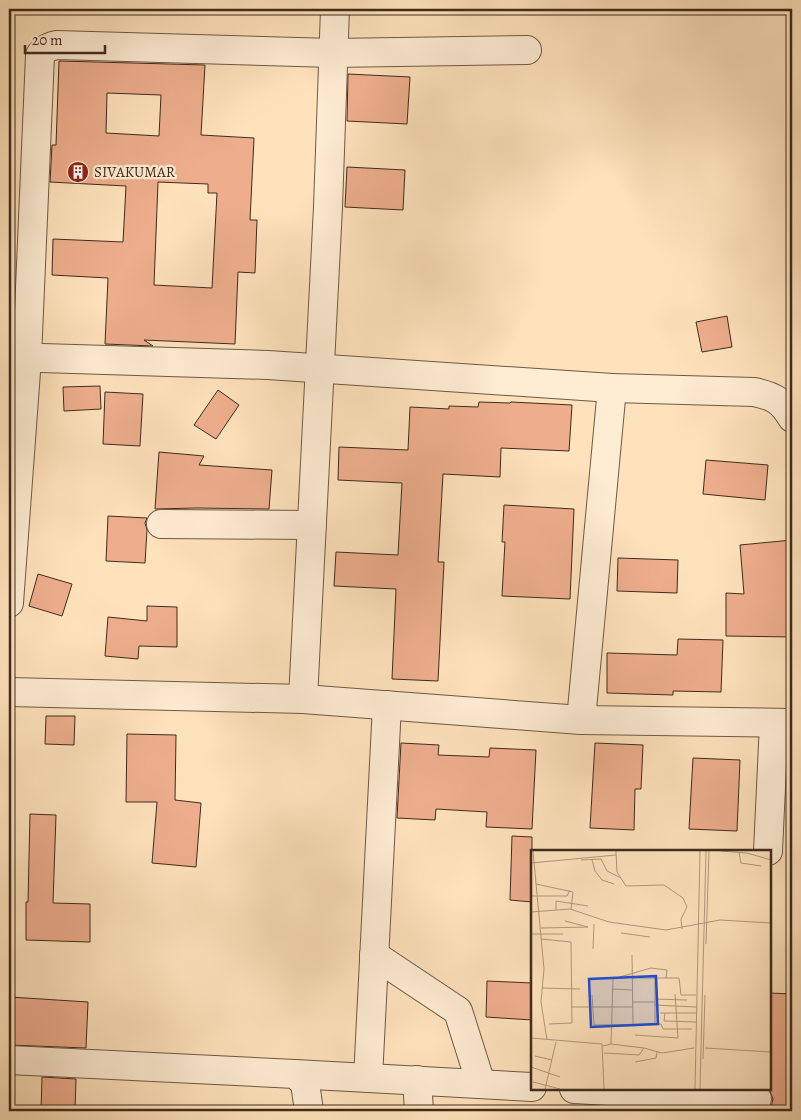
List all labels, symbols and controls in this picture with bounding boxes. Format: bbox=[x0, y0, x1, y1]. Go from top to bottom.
scale bar bbox=[25, 22, 105, 54]
text: 20 m bbox=[32, 30, 63, 50]
building icon: SIVAKUMAR bbox=[66, 160, 90, 184]
place label: SIVAKUMAR bbox=[94, 162, 176, 182]
inset map bbox=[531, 850, 771, 1090]

